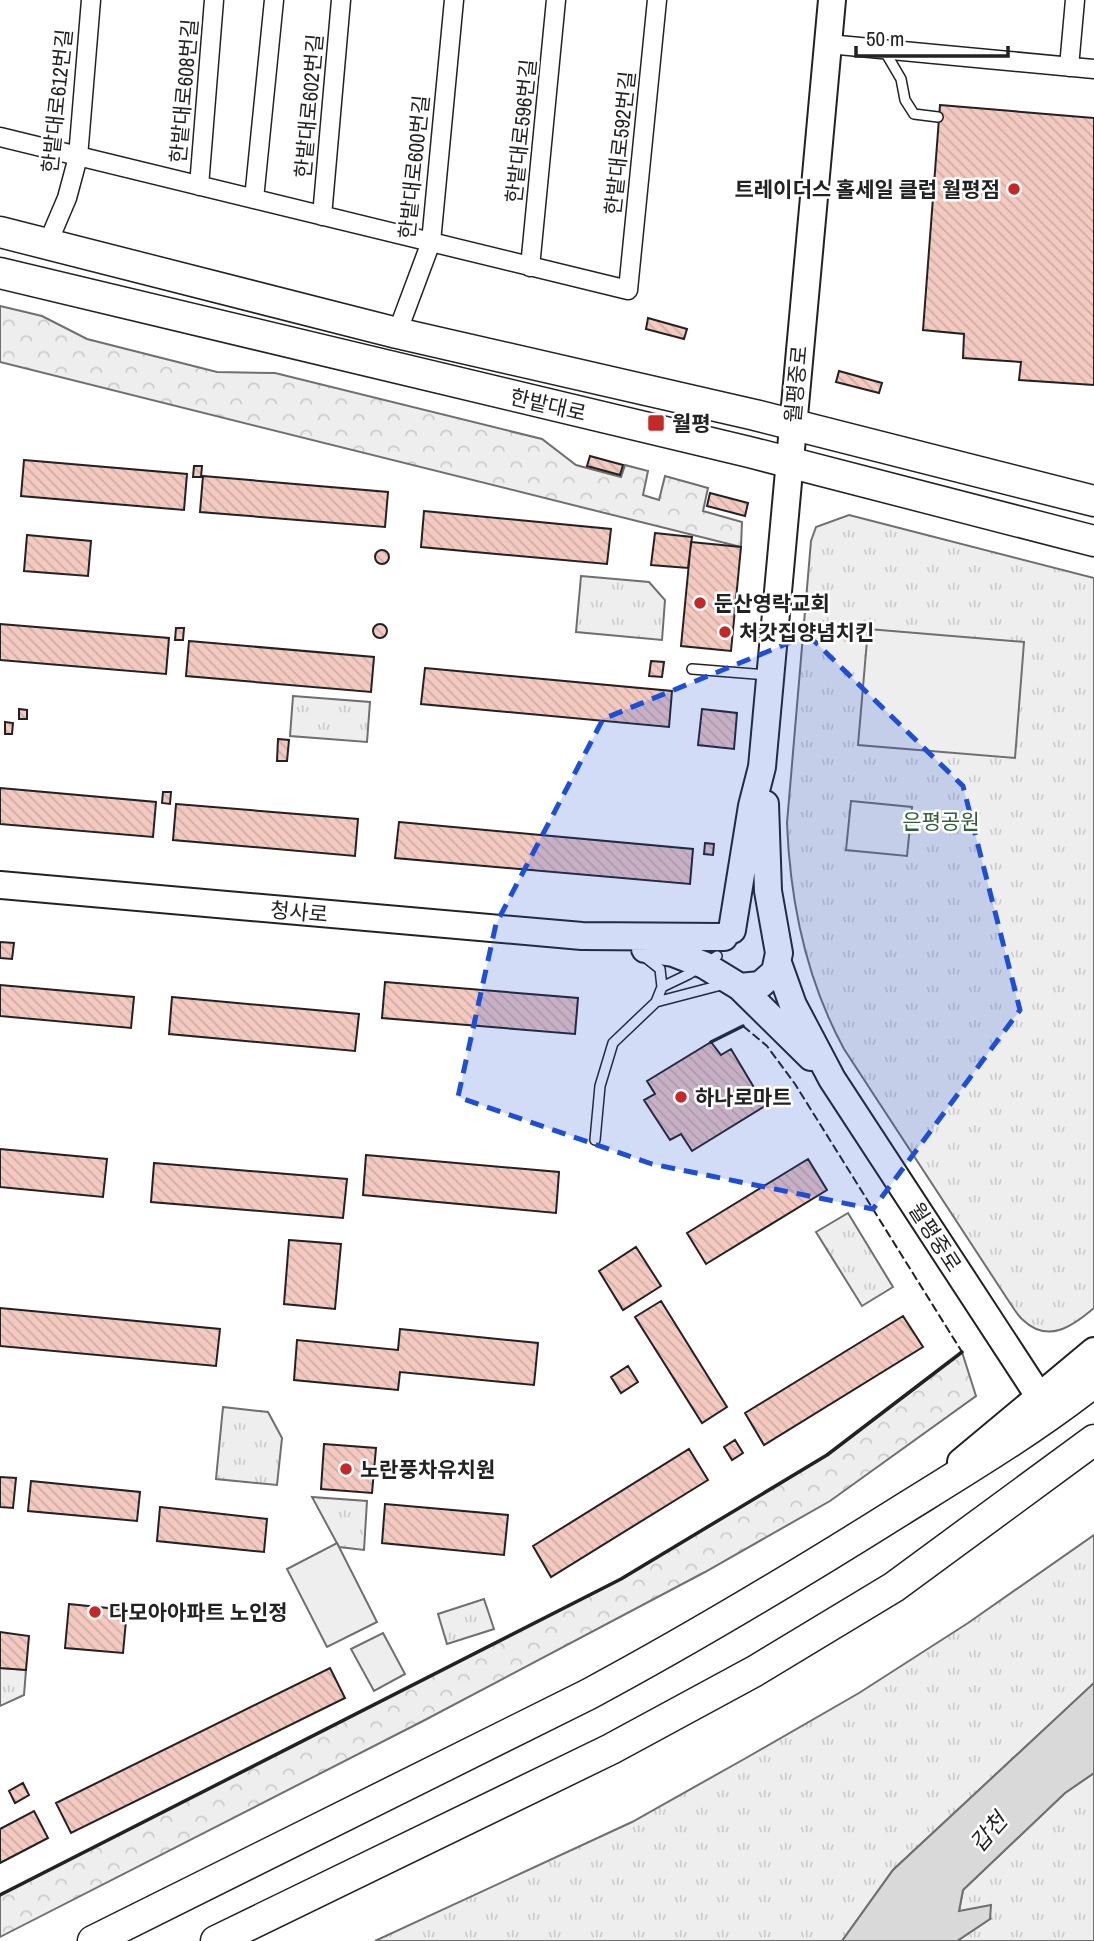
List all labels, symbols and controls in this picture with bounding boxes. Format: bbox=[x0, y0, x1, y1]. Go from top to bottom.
scale bar bbox=[856, 14, 1008, 58]
street label: 한밭대로608번길 bbox=[163, 18, 205, 164]
text: 50 m bbox=[866, 24, 904, 53]
street label: 한밭대로612번길 bbox=[35, 28, 79, 174]
street label: 한밭대로602번길 bbox=[288, 33, 330, 179]
street label: 한밭대로596번길 bbox=[499, 58, 543, 204]
street label: 한밭대로592번길 bbox=[598, 70, 642, 216]
street label: 한밭대로600번길 bbox=[392, 94, 436, 240]
place label: 트레이더스 홀세일 클럽 월평점 bbox=[734, 175, 1000, 204]
marker: 트레이더스 홀세일 클럽 월평점 bbox=[1006, 181, 1022, 197]
street label: 월평중로 bbox=[778, 344, 814, 424]
street label: 한밭대로 bbox=[507, 382, 589, 428]
place label: 월평 bbox=[672, 409, 711, 438]
marker: 월평 bbox=[646, 413, 666, 433]
place label: 둔산영락교회 bbox=[714, 589, 830, 618]
marker: 둔산영락교회 bbox=[692, 595, 708, 611]
place label: 처갓집양념치킨 bbox=[739, 618, 874, 647]
marker: 처갓집양념치킨 bbox=[717, 624, 733, 640]
park label: 은평공원 bbox=[902, 807, 980, 836]
street label: 청사로 bbox=[269, 895, 329, 929]
place label: 하나로마트 bbox=[695, 1083, 792, 1112]
marker: 하나로마트 bbox=[673, 1089, 689, 1105]
street label: 월평중로 bbox=[902, 1197, 968, 1277]
place label: 노란풍차유치원 bbox=[360, 1455, 495, 1484]
marker: 노란풍차유치원 bbox=[338, 1461, 354, 1477]
place label: 다모아아파트 노인정 bbox=[109, 1598, 288, 1627]
marker: 다모아아파트 노인정 bbox=[87, 1604, 103, 1620]
water label: 갑천 bbox=[962, 1804, 1015, 1858]

